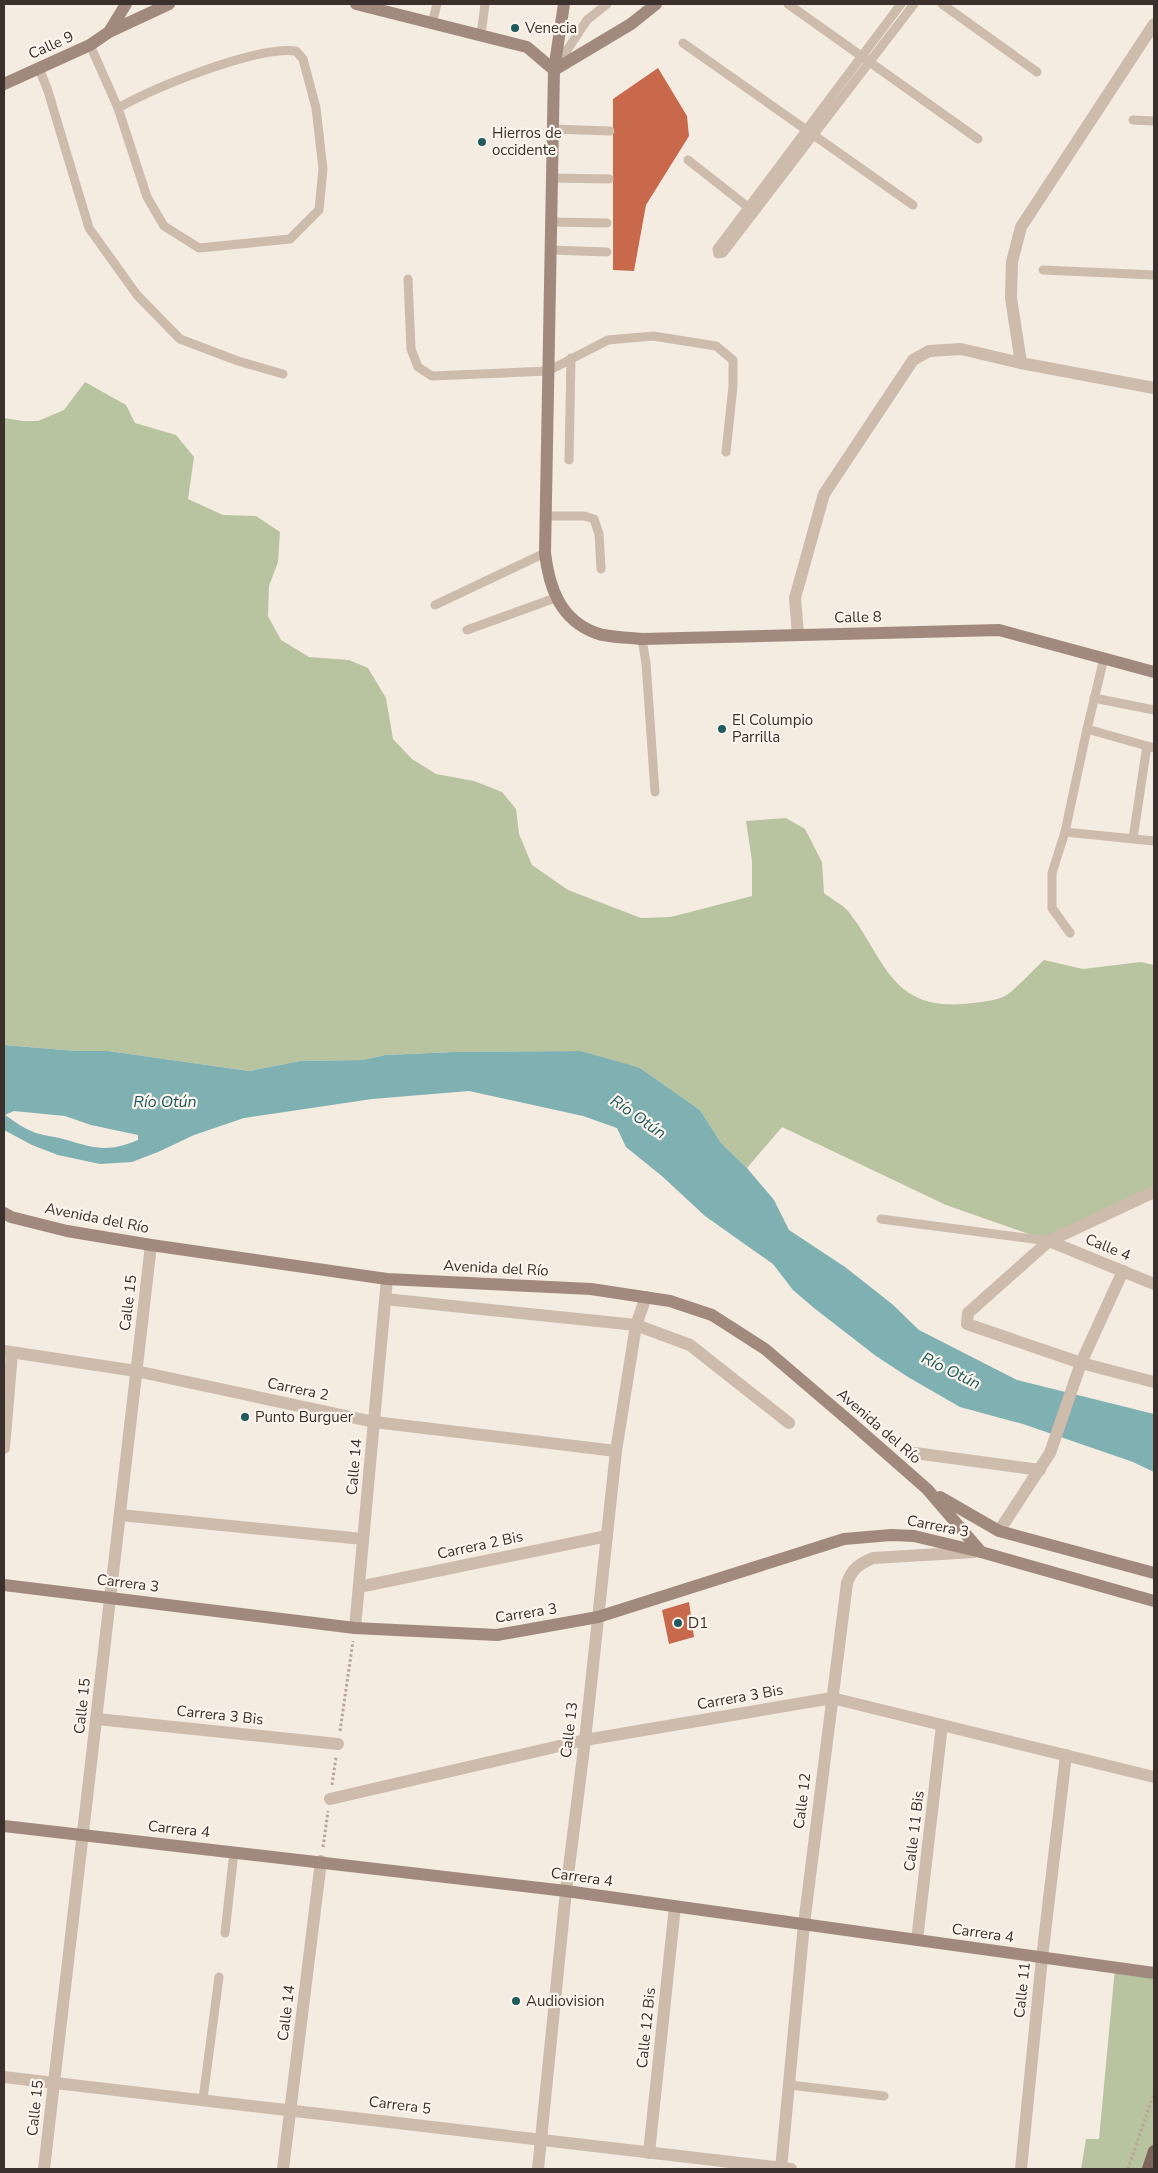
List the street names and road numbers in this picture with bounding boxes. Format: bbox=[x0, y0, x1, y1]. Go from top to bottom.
street label: Calle 9 bbox=[25, 26, 77, 64]
street label: Calle 8 bbox=[834, 607, 882, 627]
street label: Avenida del Río bbox=[43, 1198, 151, 1238]
street label: Calle 4 bbox=[1082, 1229, 1134, 1265]
street label: Avenida del Río bbox=[443, 1255, 549, 1281]
street label: Calle 15 bbox=[115, 1274, 141, 1332]
street label: Carrera 2 bbox=[265, 1373, 331, 1405]
street label: Avenida del Río bbox=[833, 1384, 925, 1468]
street label: Calle 14 bbox=[342, 1438, 366, 1496]
street label: Carrera 3 bbox=[905, 1510, 971, 1542]
street label: Carrera 2 Bis bbox=[435, 1526, 525, 1564]
street label: Carrera 3 bbox=[96, 1569, 160, 1597]
street label: Carrera 3 bbox=[494, 1598, 558, 1628]
street label: Calle 15 bbox=[69, 1677, 95, 1735]
street label: Carrera 3 Bis bbox=[695, 1680, 785, 1714]
street label: Carrera 3 Bis bbox=[176, 1700, 264, 1730]
street label: Calle 13 bbox=[556, 1701, 582, 1759]
street label: Calle 12 bbox=[789, 1772, 815, 1830]
street label: Calle 11 Bis bbox=[899, 1790, 929, 1872]
street label: Carrera 4 bbox=[147, 1816, 211, 1842]
street label: Carrera 4 bbox=[550, 1863, 614, 1891]
street label: Carrera 4 bbox=[951, 1919, 1015, 1947]
street label: Calle 11 bbox=[1009, 1961, 1035, 2019]
street label: Calle 14 bbox=[273, 1984, 299, 2042]
street label: Calle 12 Bis bbox=[632, 1987, 660, 2069]
street label: Calle 15 bbox=[22, 2079, 48, 2137]
street label: Carrera 5 bbox=[368, 2091, 432, 2119]

